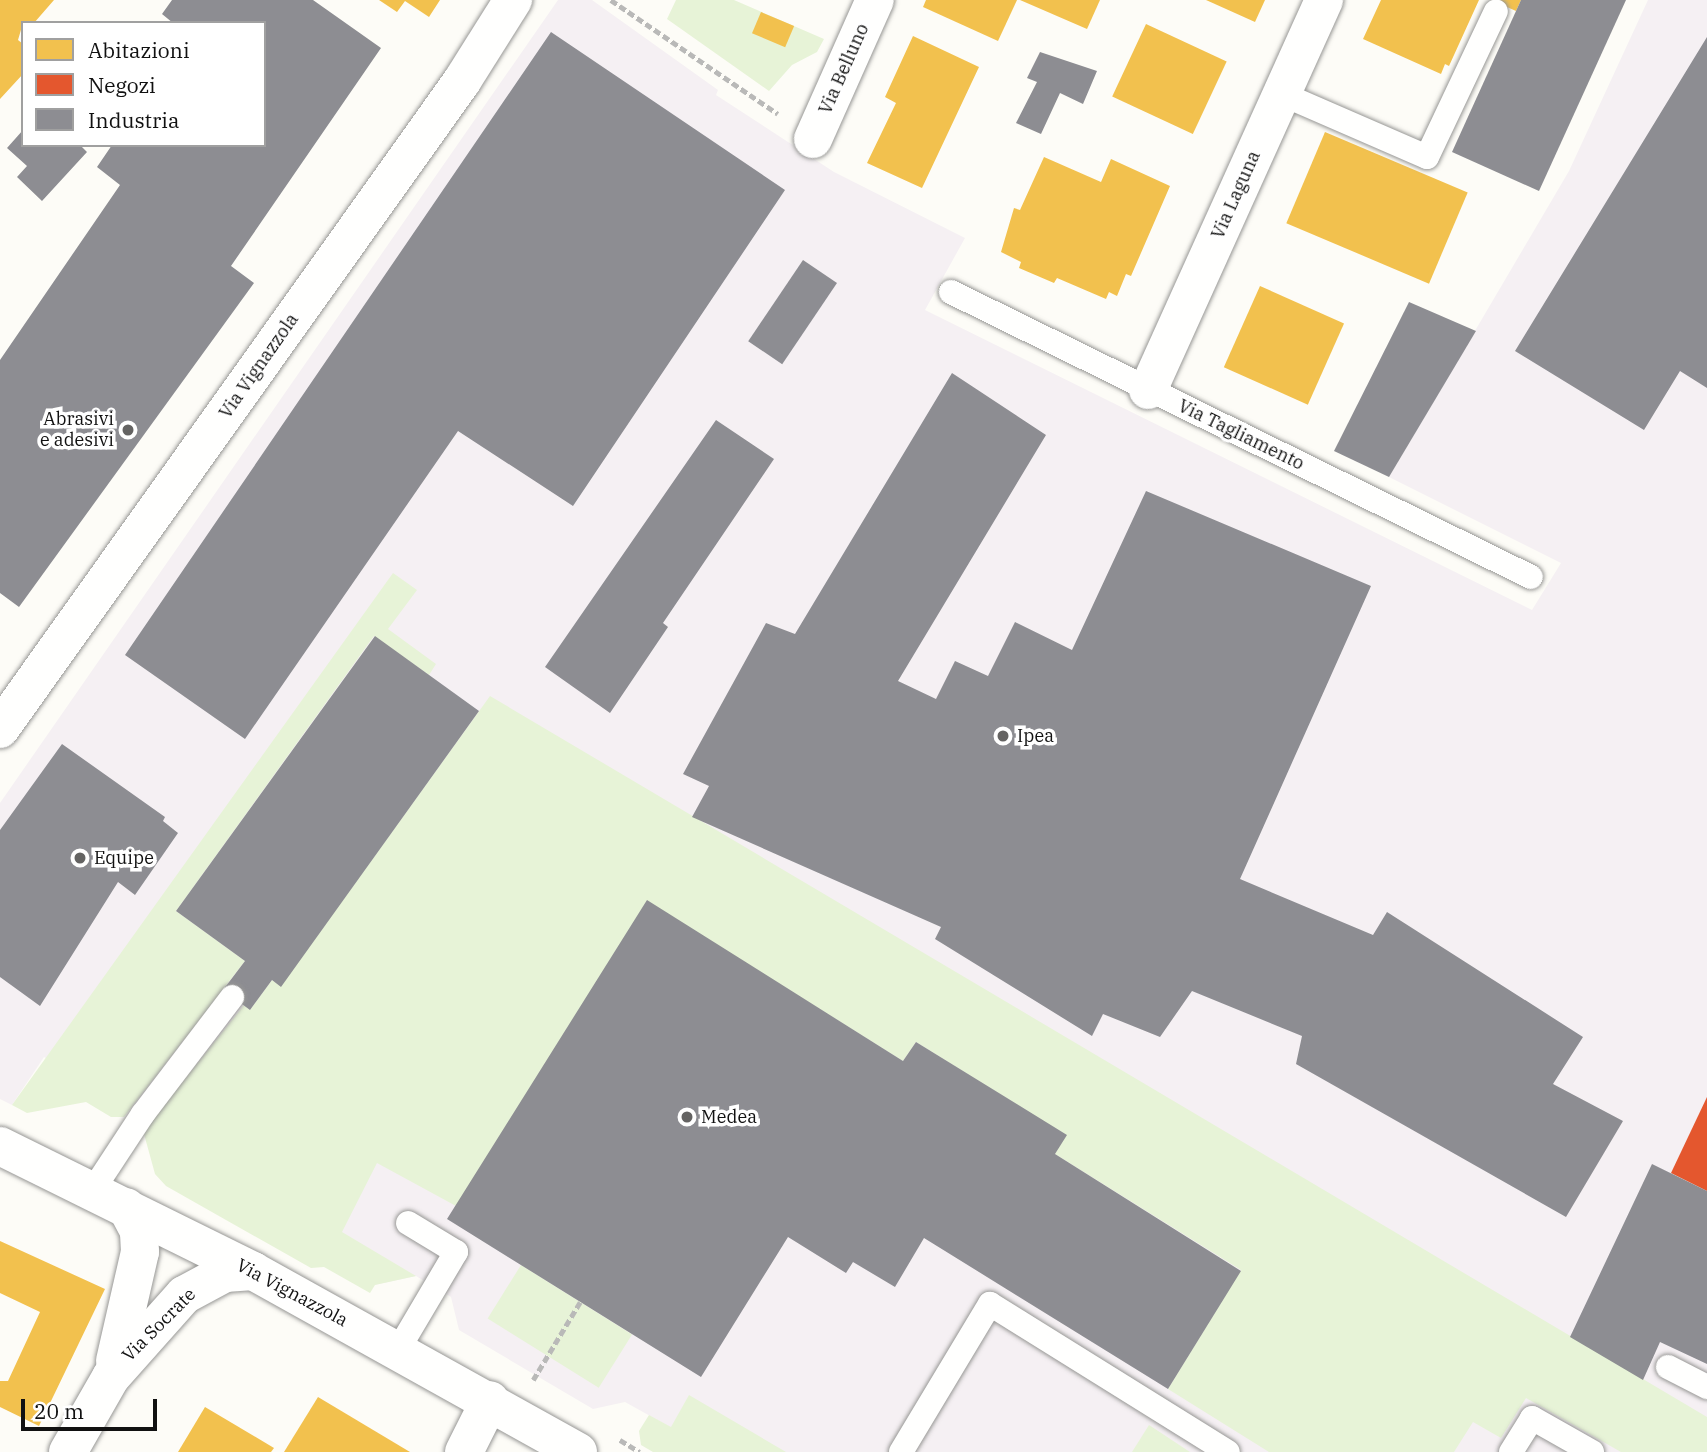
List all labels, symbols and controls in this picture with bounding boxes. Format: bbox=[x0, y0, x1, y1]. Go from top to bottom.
street label: Via Belluno bbox=[814, 20, 874, 118]
legend bbox=[21, 21, 266, 147]
text: Abitazioni bbox=[88, 36, 190, 64]
text: Negozi bbox=[88, 71, 156, 99]
text: Industria bbox=[88, 106, 179, 134]
street label: Via Laguna bbox=[1207, 148, 1265, 242]
street label: Via Vignazzola bbox=[215, 309, 303, 423]
street label: Via Tagliamento bbox=[1174, 395, 1308, 475]
place label: Abrasivi e adesivi bbox=[40, 409, 114, 452]
marker: Abrasivi e adesivi bbox=[120, 422, 136, 438]
place label: Ipea bbox=[1017, 725, 1054, 747]
marker: Ipea bbox=[995, 728, 1011, 744]
place label: Equipe bbox=[94, 847, 154, 869]
marker: Equipe bbox=[72, 850, 88, 866]
place label: Medea bbox=[701, 1106, 757, 1128]
marker: Medea bbox=[679, 1109, 695, 1125]
street label: Via Vignazzola bbox=[233, 1255, 351, 1331]
street label: Via Socrate bbox=[118, 1284, 200, 1366]
scale bar bbox=[24, 1386, 161, 1430]
text: 20 m bbox=[34, 1397, 84, 1425]

